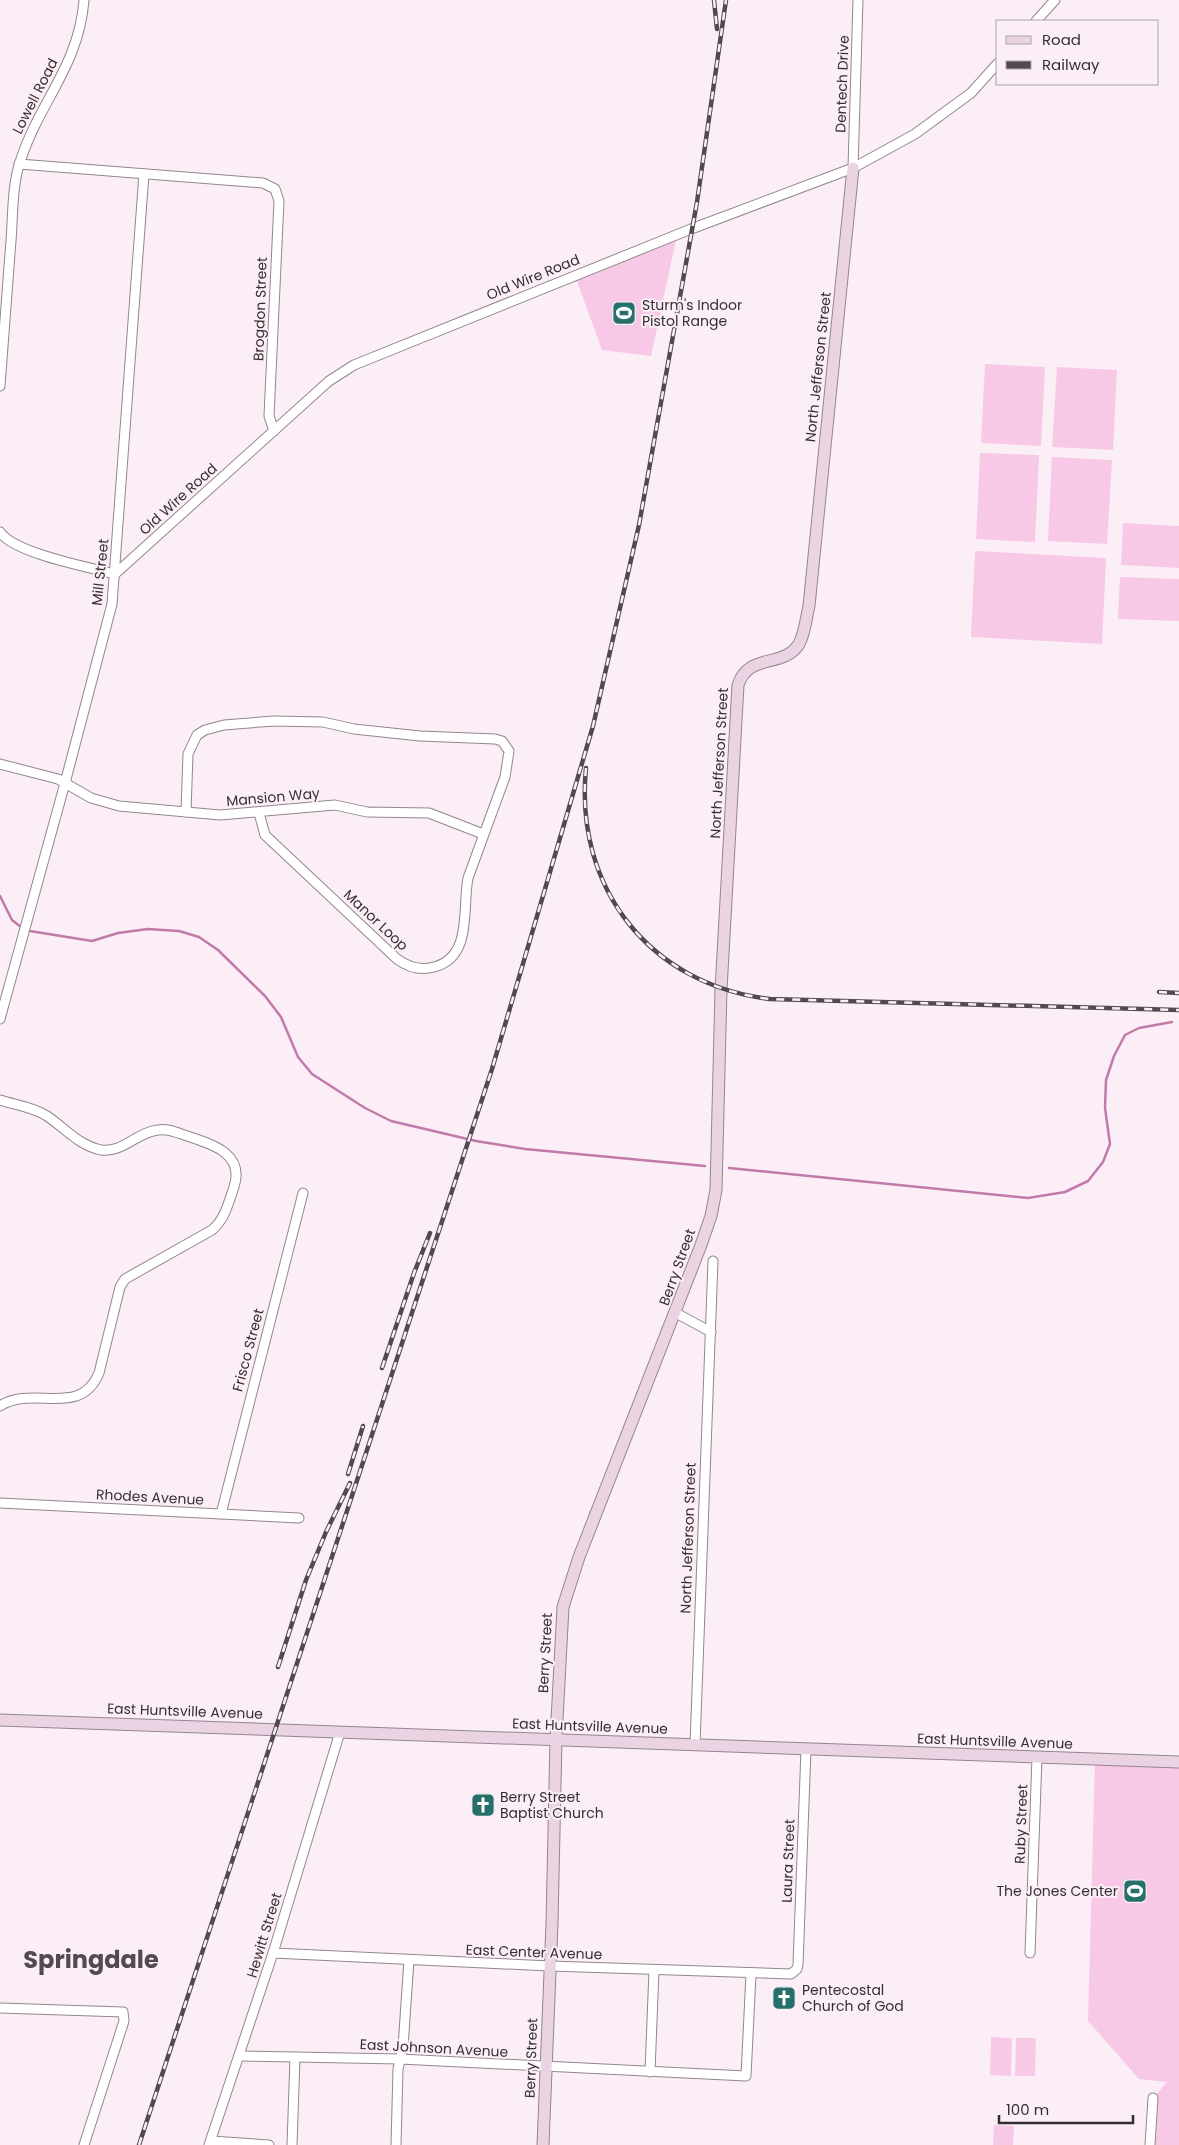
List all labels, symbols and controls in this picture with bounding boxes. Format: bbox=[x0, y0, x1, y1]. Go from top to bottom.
legend bbox=[996, 20, 1159, 85]
text: Road bbox=[1042, 29, 1081, 50]
street label: Dentech Drive bbox=[830, 35, 854, 133]
text: Railway bbox=[1042, 54, 1100, 75]
street label: Lowell Road bbox=[7, 55, 63, 137]
street label: Old Wire Road bbox=[483, 249, 583, 305]
street label: Brogdon Street bbox=[248, 257, 272, 361]
street label: North Jefferson Street bbox=[800, 291, 836, 443]
place label: Sturm's Indoor Pistol Range bbox=[642, 295, 742, 331]
sports icon: Sturm's Indoor Pistol Range bbox=[611, 300, 637, 326]
street label: Old Wire Road bbox=[135, 459, 221, 539]
street label: Mill Street bbox=[87, 538, 113, 606]
street label: North Jefferson Street bbox=[705, 687, 733, 839]
street label: Mansion Way bbox=[225, 783, 321, 811]
street label: Manor Loop bbox=[339, 885, 413, 955]
street label: Berry Street bbox=[654, 1226, 700, 1308]
street label: Frisco Street bbox=[227, 1306, 269, 1394]
street label: North Jefferson Street bbox=[675, 1462, 701, 1614]
street label: Rhodes Avenue bbox=[95, 1484, 205, 1510]
street label: Berry Street bbox=[533, 1612, 557, 1694]
street label: East Huntsville Avenue bbox=[107, 1698, 264, 1724]
street label: East Huntsville Avenue bbox=[512, 1713, 669, 1739]
street label: East Huntsville Avenue bbox=[917, 1728, 1074, 1754]
street label: Ruby Street bbox=[1010, 1784, 1032, 1864]
place label: Berry Street Baptist Church bbox=[500, 1787, 604, 1823]
church icon: Berry Street Baptist Church bbox=[470, 1792, 496, 1818]
street label: Laura Street bbox=[777, 1819, 799, 1903]
sports icon: The Jones Center bbox=[1122, 1878, 1148, 1904]
place label: The Jones Center bbox=[997, 1881, 1118, 1901]
street label: Hewitt Street bbox=[242, 1890, 286, 1980]
street label: East Center Avenue bbox=[465, 1940, 603, 1964]
district label: Springdale bbox=[23, 1943, 159, 1976]
place label: Pentecostal Church of God bbox=[802, 1980, 904, 2016]
church icon: Pentecostal Church of God bbox=[771, 1985, 797, 2011]
street label: Berry Street bbox=[520, 2018, 542, 2098]
street label: East Johnson Avenue bbox=[359, 2034, 509, 2062]
scale bar bbox=[999, 2092, 1133, 2124]
text: 100 m bbox=[1006, 2099, 1049, 2120]

